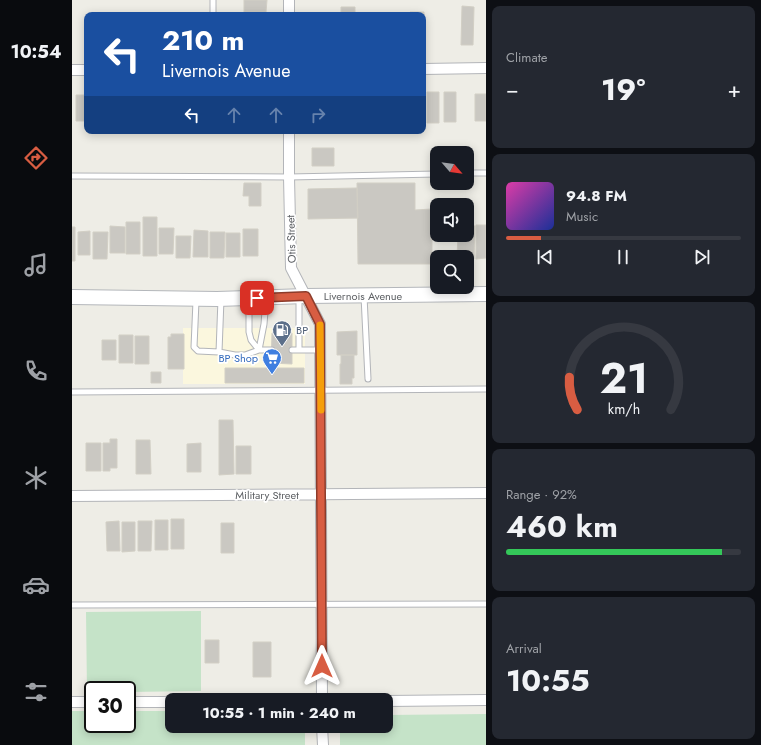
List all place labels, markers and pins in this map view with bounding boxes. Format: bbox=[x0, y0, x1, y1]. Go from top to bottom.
pin bbox=[240, 281, 274, 315]
fuel station icon: BP bbox=[271, 319, 293, 347]
place label: BP bbox=[296, 322, 308, 338]
supermarket icon: BP Shop bbox=[261, 347, 283, 375]
place label: BP Shop bbox=[218, 350, 258, 366]

